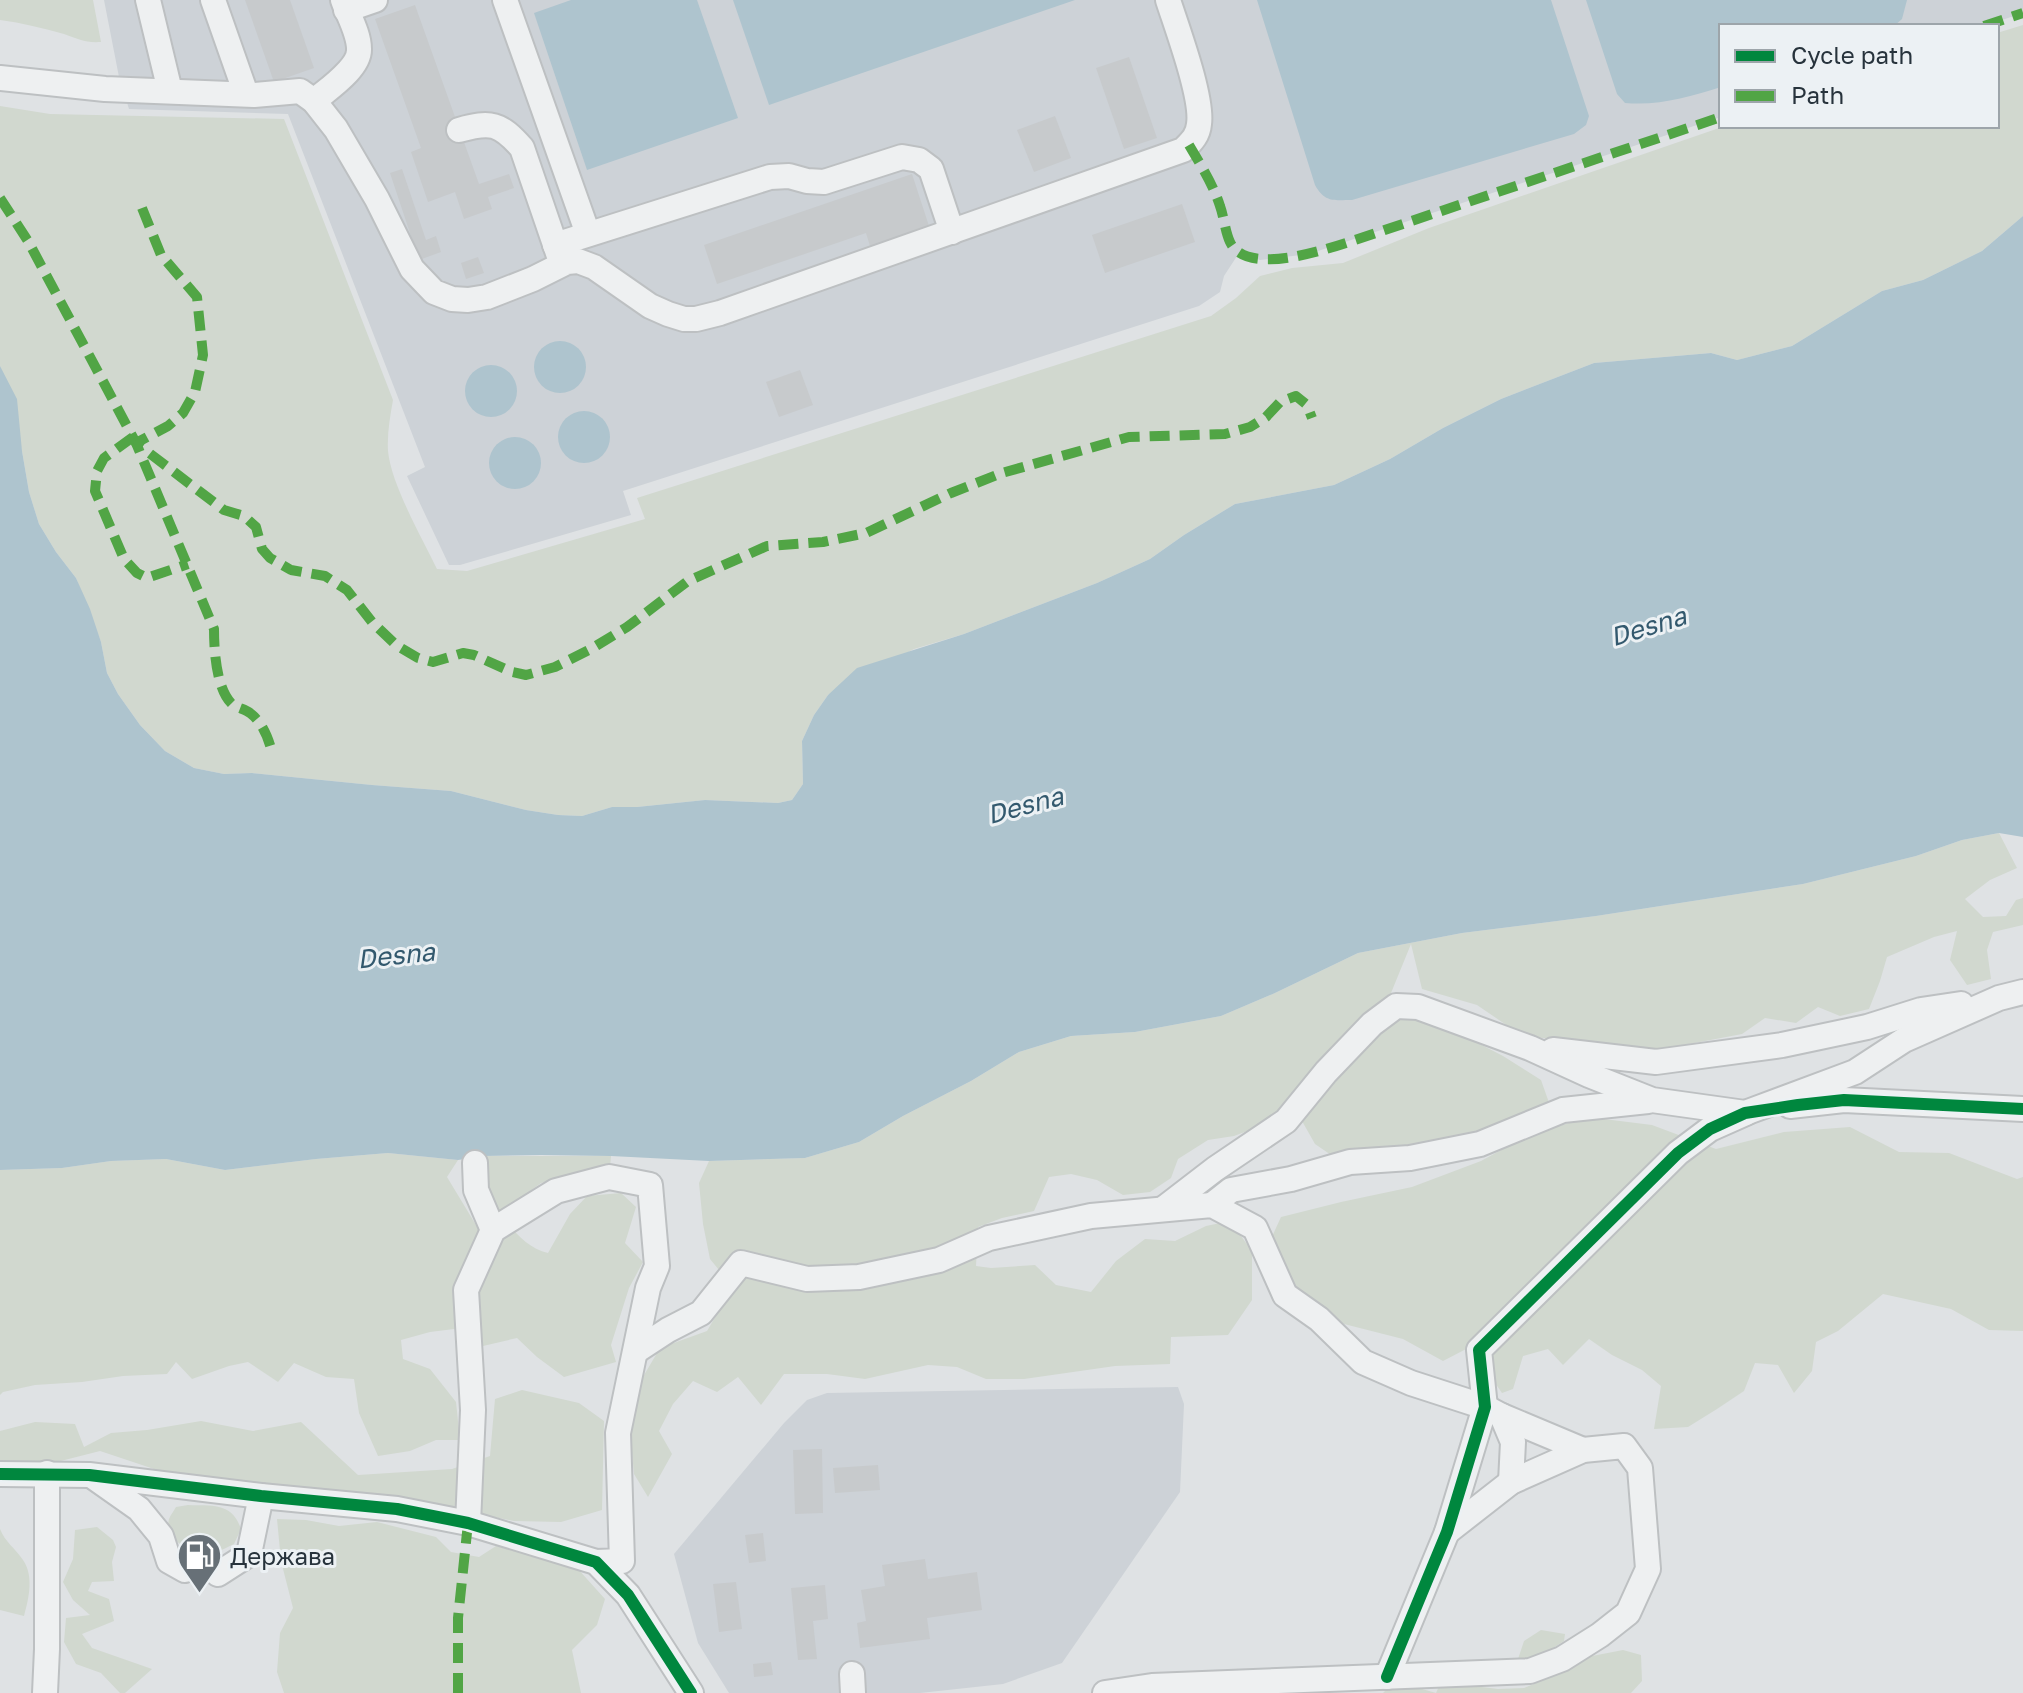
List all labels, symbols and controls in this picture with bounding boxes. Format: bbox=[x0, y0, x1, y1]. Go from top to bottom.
legend bbox=[1719, 24, 1999, 128]
text: Cycle path bbox=[1791, 40, 1913, 69]
text: Path bbox=[1791, 80, 1844, 109]
water label: Desna bbox=[1606, 599, 1691, 652]
water label: Desna bbox=[983, 780, 1068, 830]
water label: Desna bbox=[356, 935, 438, 974]
fuel station icon: Держава bbox=[175, 1531, 223, 1594]
place label: Держава bbox=[230, 1541, 335, 1570]

